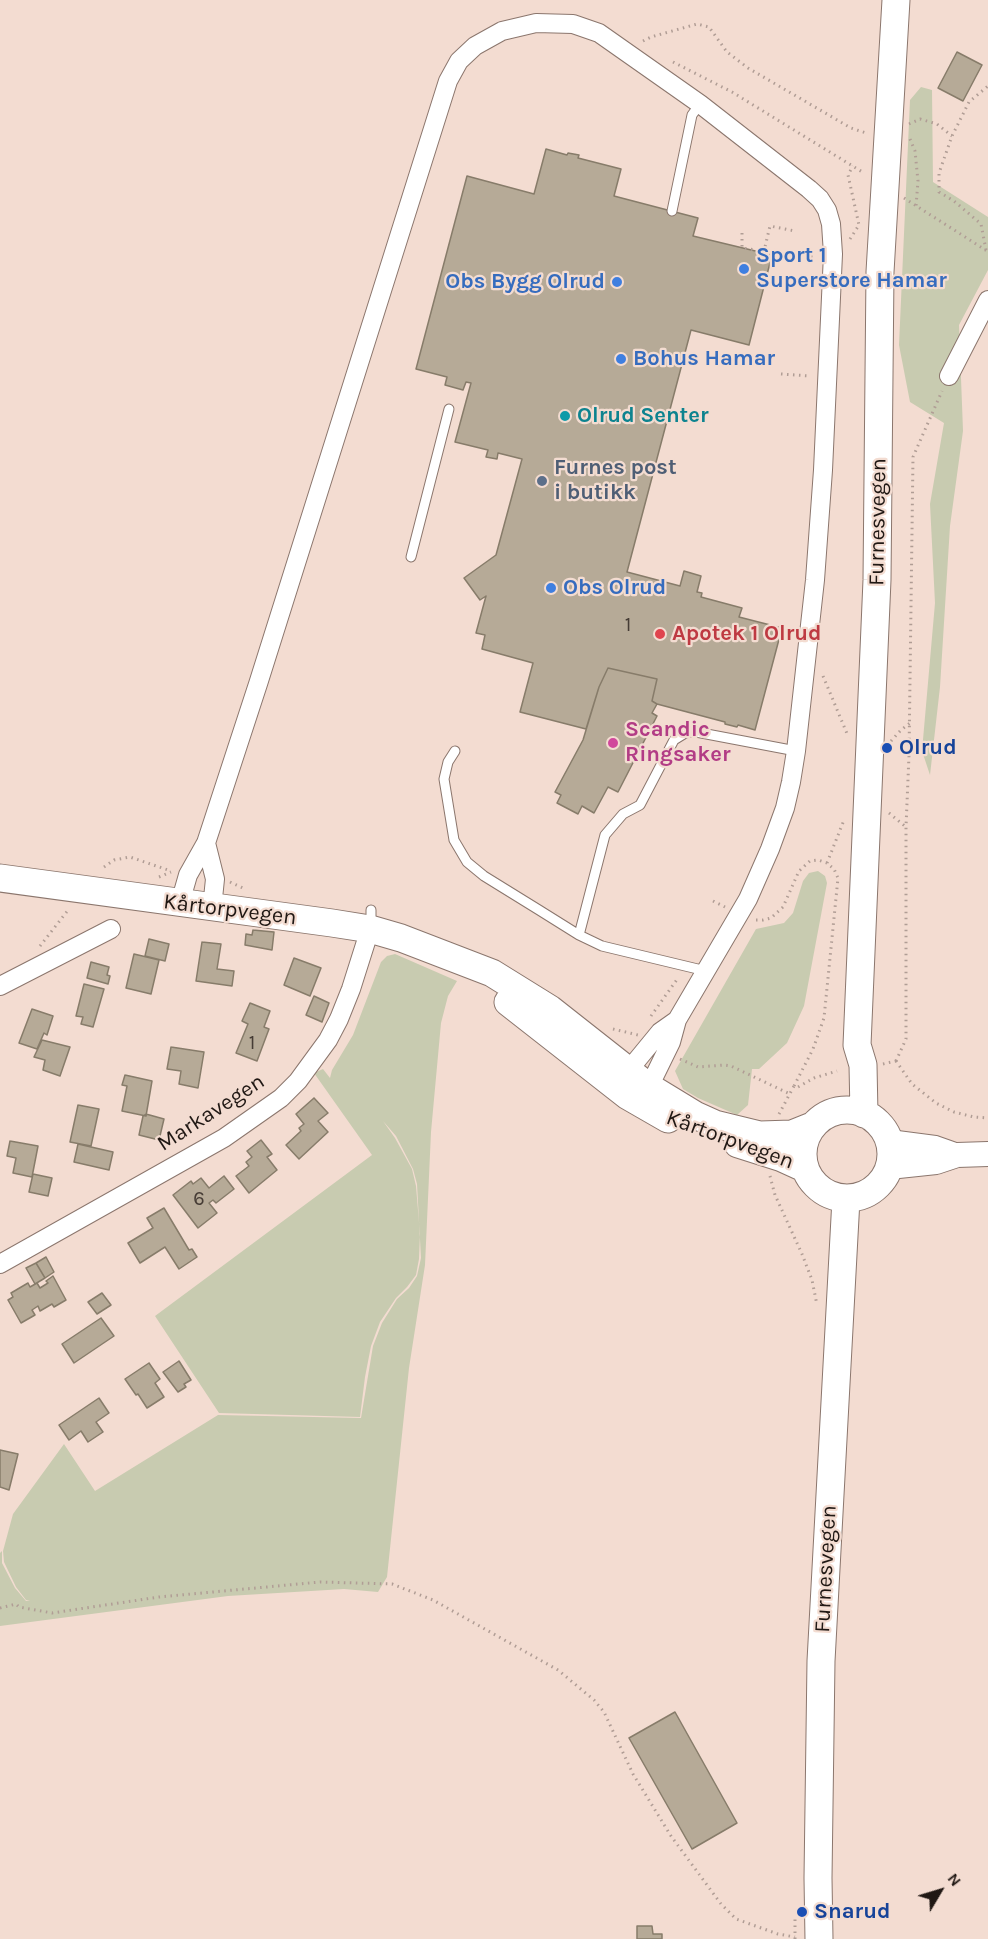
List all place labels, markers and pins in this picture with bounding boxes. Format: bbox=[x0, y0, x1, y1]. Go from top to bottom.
place label: Sport 1 Superstore Hamar bbox=[756, 243, 947, 294]
marker: Sport 1 Superstore Hamar bbox=[737, 262, 751, 276]
place label: Obs Bygg Olrud bbox=[445, 269, 605, 295]
marker: Obs Bygg Olrud bbox=[610, 275, 624, 289]
place label: Bohus Hamar bbox=[633, 346, 775, 372]
marker: Bohus Hamar bbox=[614, 352, 628, 366]
place label: Olrud Senter bbox=[577, 403, 709, 429]
marker: Olrud Senter bbox=[558, 409, 572, 423]
place label: Furnes post i butikk bbox=[554, 455, 677, 506]
marker: Furnes post i butikk bbox=[535, 474, 549, 488]
place label: Obs Olrud bbox=[563, 575, 666, 601]
marker: Obs Olrud bbox=[544, 581, 558, 595]
place label: Apotek 1 Olrud bbox=[672, 621, 822, 647]
marker: Apotek 1 Olrud bbox=[653, 627, 667, 641]
place label: Scandic Ringsaker bbox=[625, 717, 731, 768]
place label: Olrud bbox=[899, 735, 957, 761]
marker: Scandic Ringsaker bbox=[606, 736, 620, 750]
marker: Olrud bbox=[880, 741, 894, 755]
place label: Snarud bbox=[814, 1899, 891, 1925]
marker: Snarud bbox=[795, 1905, 809, 1919]

